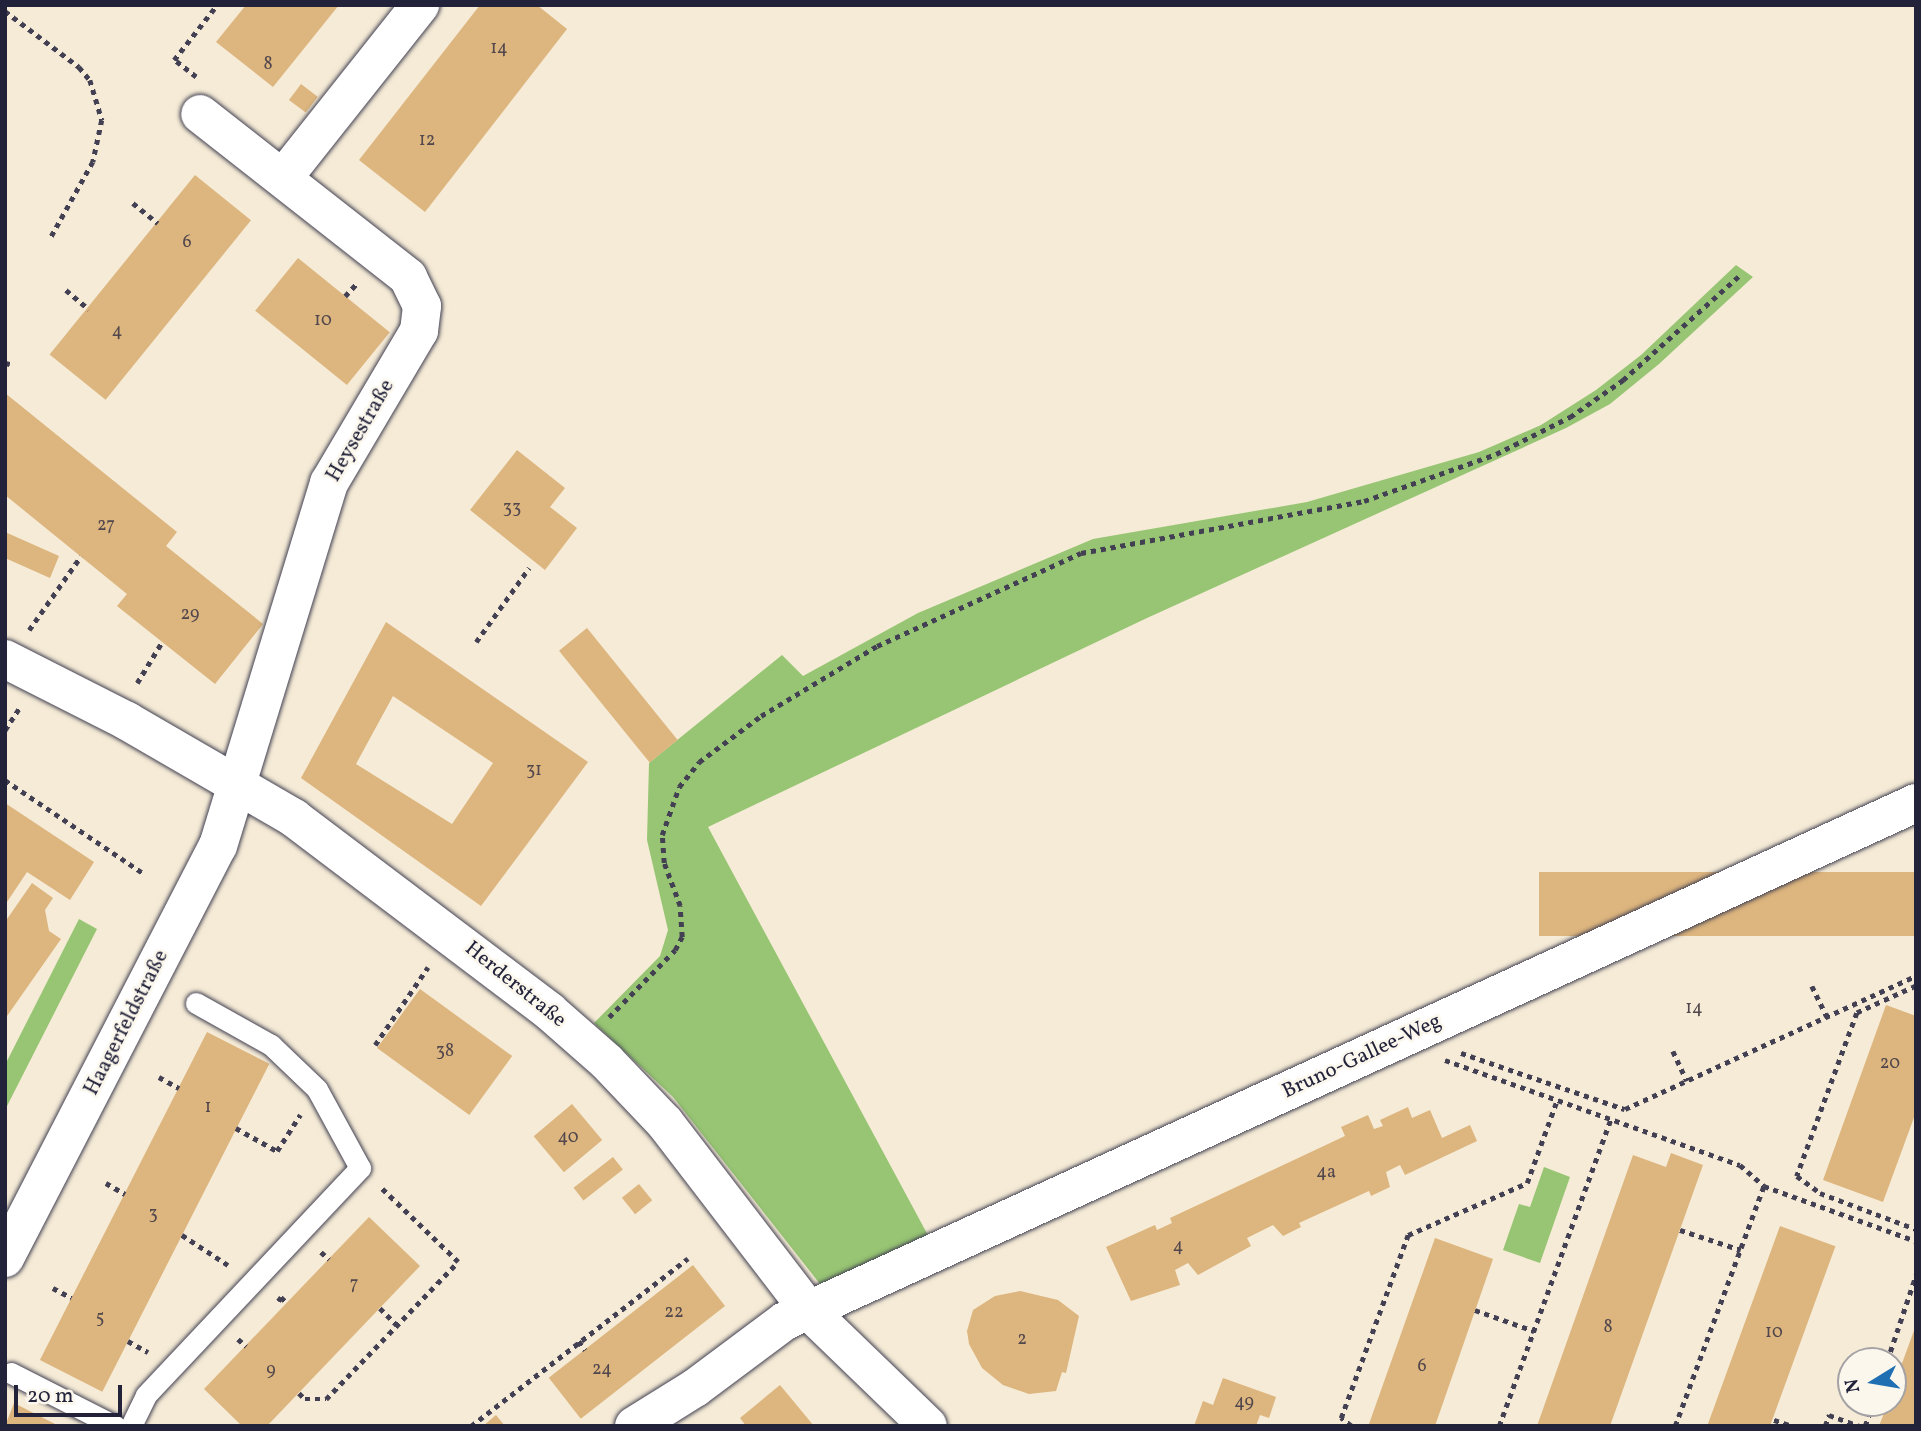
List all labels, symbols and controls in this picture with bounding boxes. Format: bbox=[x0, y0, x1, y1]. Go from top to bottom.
house number: 14 bbox=[490, 38, 508, 60]
house number: 8 bbox=[263, 54, 273, 76]
house number: 12 bbox=[419, 130, 435, 152]
house number: 6 bbox=[182, 232, 192, 254]
house number: 10 bbox=[314, 310, 332, 332]
house number: 4 bbox=[112, 321, 122, 343]
street label: Heysestraße bbox=[322, 375, 400, 487]
house number: 33 bbox=[503, 498, 521, 520]
house number: 27 bbox=[97, 515, 115, 537]
house number: 29 bbox=[181, 604, 199, 626]
house number: 31 bbox=[526, 760, 542, 782]
street label: Herderstraße bbox=[459, 936, 571, 1034]
street label: Haagerfeldstraße bbox=[80, 946, 174, 1100]
house number: 14 bbox=[1685, 998, 1703, 1020]
street label: Bruno-Gallee-Weg bbox=[1279, 1009, 1445, 1105]
house number: 38 bbox=[436, 1041, 454, 1063]
house number: 20 bbox=[1880, 1053, 1900, 1075]
house number: 1 bbox=[205, 1097, 211, 1119]
house number: 40 bbox=[557, 1127, 579, 1149]
house number: 4a bbox=[1316, 1162, 1336, 1184]
house number: 3 bbox=[148, 1204, 158, 1226]
house number: 4 bbox=[1173, 1236, 1183, 1258]
house number: 7 bbox=[350, 1274, 358, 1296]
house number: 22 bbox=[664, 1302, 684, 1324]
house number: 5 bbox=[96, 1308, 104, 1330]
house number: 8 bbox=[1603, 1317, 1613, 1339]
house number: 10 bbox=[1765, 1322, 1783, 1344]
house number: 2 bbox=[1017, 1329, 1027, 1351]
north arrow bbox=[1837, 1347, 1907, 1417]
house number: 6 bbox=[1417, 1356, 1427, 1378]
house number: 24 bbox=[592, 1359, 612, 1381]
house number: 9 bbox=[266, 1360, 276, 1382]
scale bar bbox=[18, 1372, 126, 1416]
text: N bbox=[1839, 1376, 1867, 1395]
text: 20 m bbox=[27, 1382, 73, 1411]
house number: 49 bbox=[1234, 1392, 1254, 1414]

